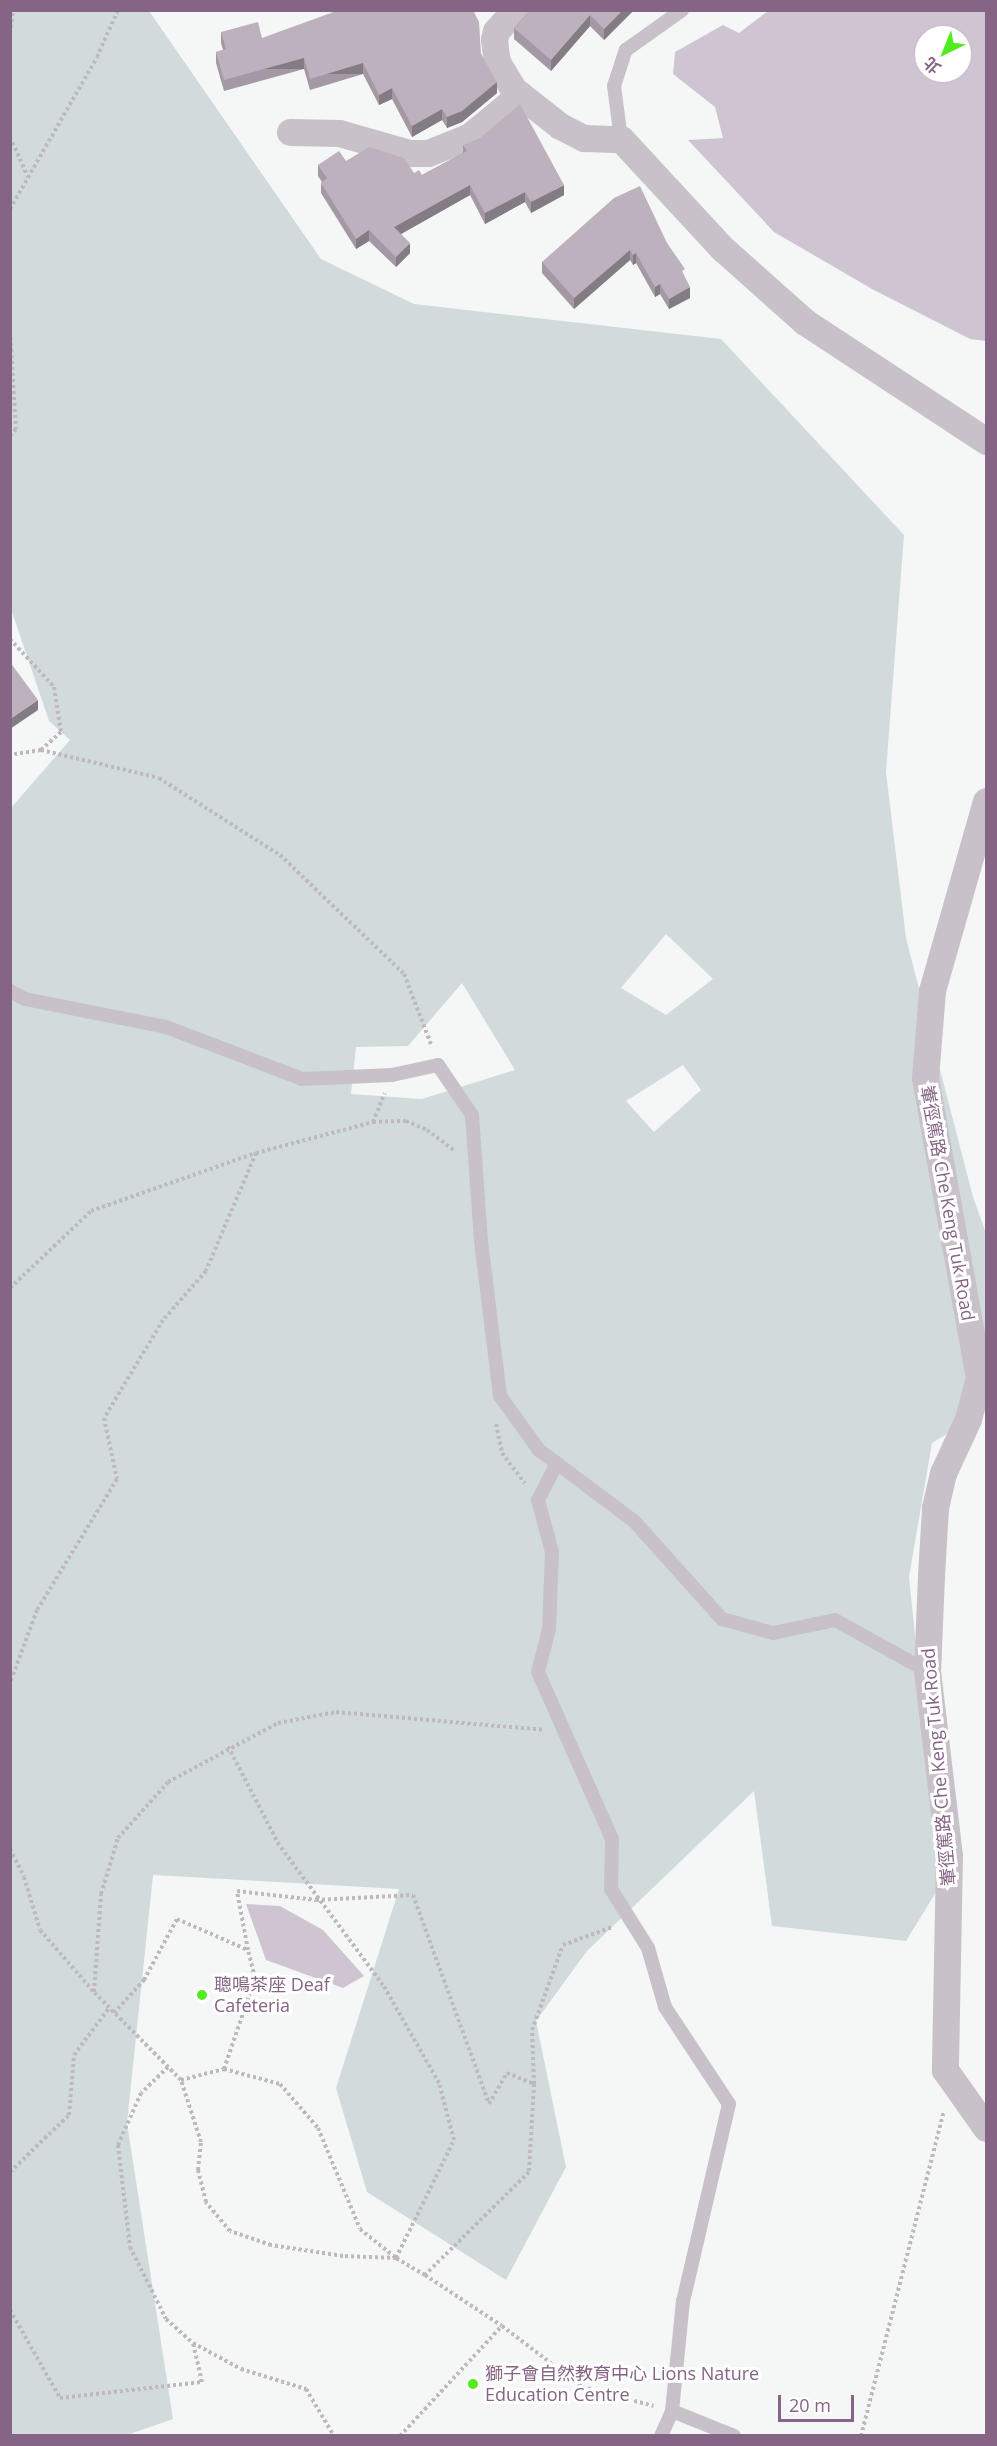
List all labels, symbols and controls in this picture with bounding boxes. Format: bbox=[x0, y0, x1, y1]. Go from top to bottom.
north arrow bbox=[913, 24, 973, 84]
text: 北 bbox=[919, 52, 945, 79]
street label: 輋徑篤路 Che Keng Tuk Road bbox=[917, 1084, 979, 1322]
street label: 輋徑篤路 Che Keng Tuk Road bbox=[917, 1647, 959, 1887]
place label: 聰鳴茶座 Deaf Cafeteria bbox=[214, 1974, 330, 2016]
marker: 聰鳴茶座 Deaf Cafeteria bbox=[195, 1988, 209, 2002]
place label: 獅子會自然教育中心 Lions Nature Education Centre bbox=[485, 2363, 759, 2406]
marker: 獅子會自然教育中心 Lions Nature Education Centre bbox=[466, 2377, 480, 2391]
scale bar bbox=[781, 2383, 858, 2421]
text: 20 m bbox=[789, 2393, 831, 2417]

